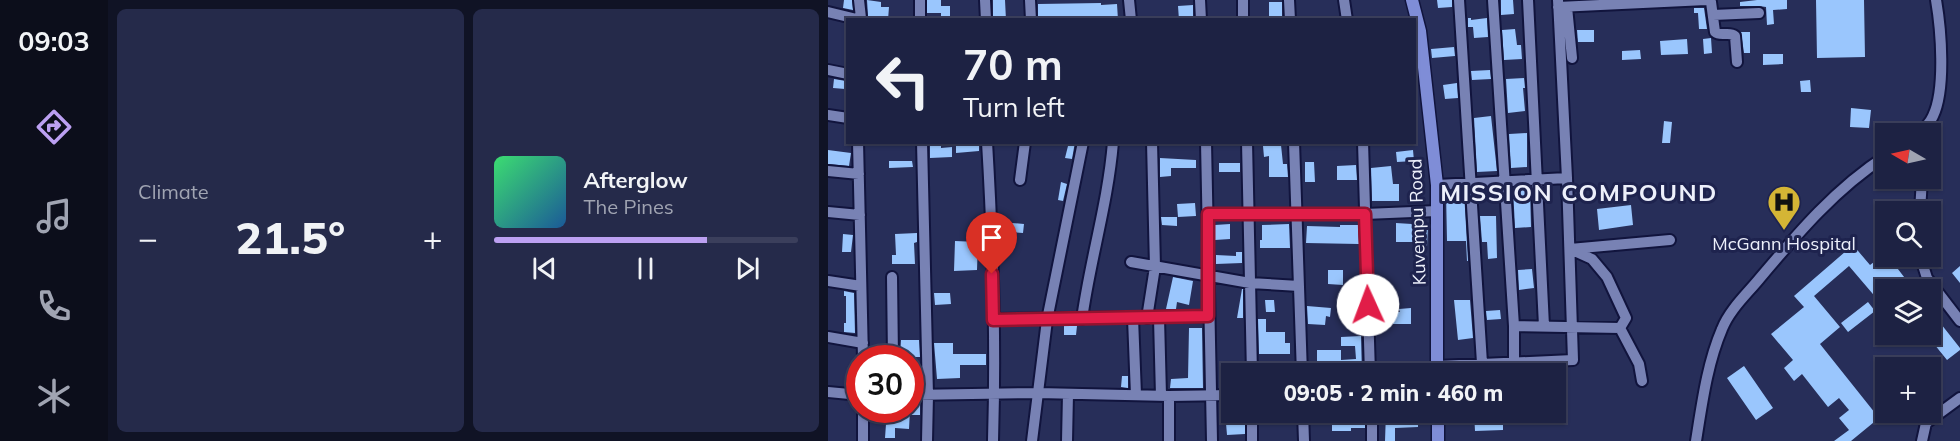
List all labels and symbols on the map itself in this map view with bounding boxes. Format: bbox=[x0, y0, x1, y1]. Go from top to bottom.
north arrow bbox=[1875, 123, 1941, 189]
street label: Kuvempu Road bbox=[1403, 158, 1431, 286]
district label: MISSION COMPOUND bbox=[1440, 177, 1718, 207]
hospital icon: McGann Hospital bbox=[1766, 184, 1802, 231]
pin bbox=[966, 212, 1017, 274]
place label: McGann Hospital bbox=[1712, 232, 1856, 255]
position arrow bbox=[1336, 273, 1400, 337]
speed limit sign: 30 bbox=[846, 345, 924, 423]

